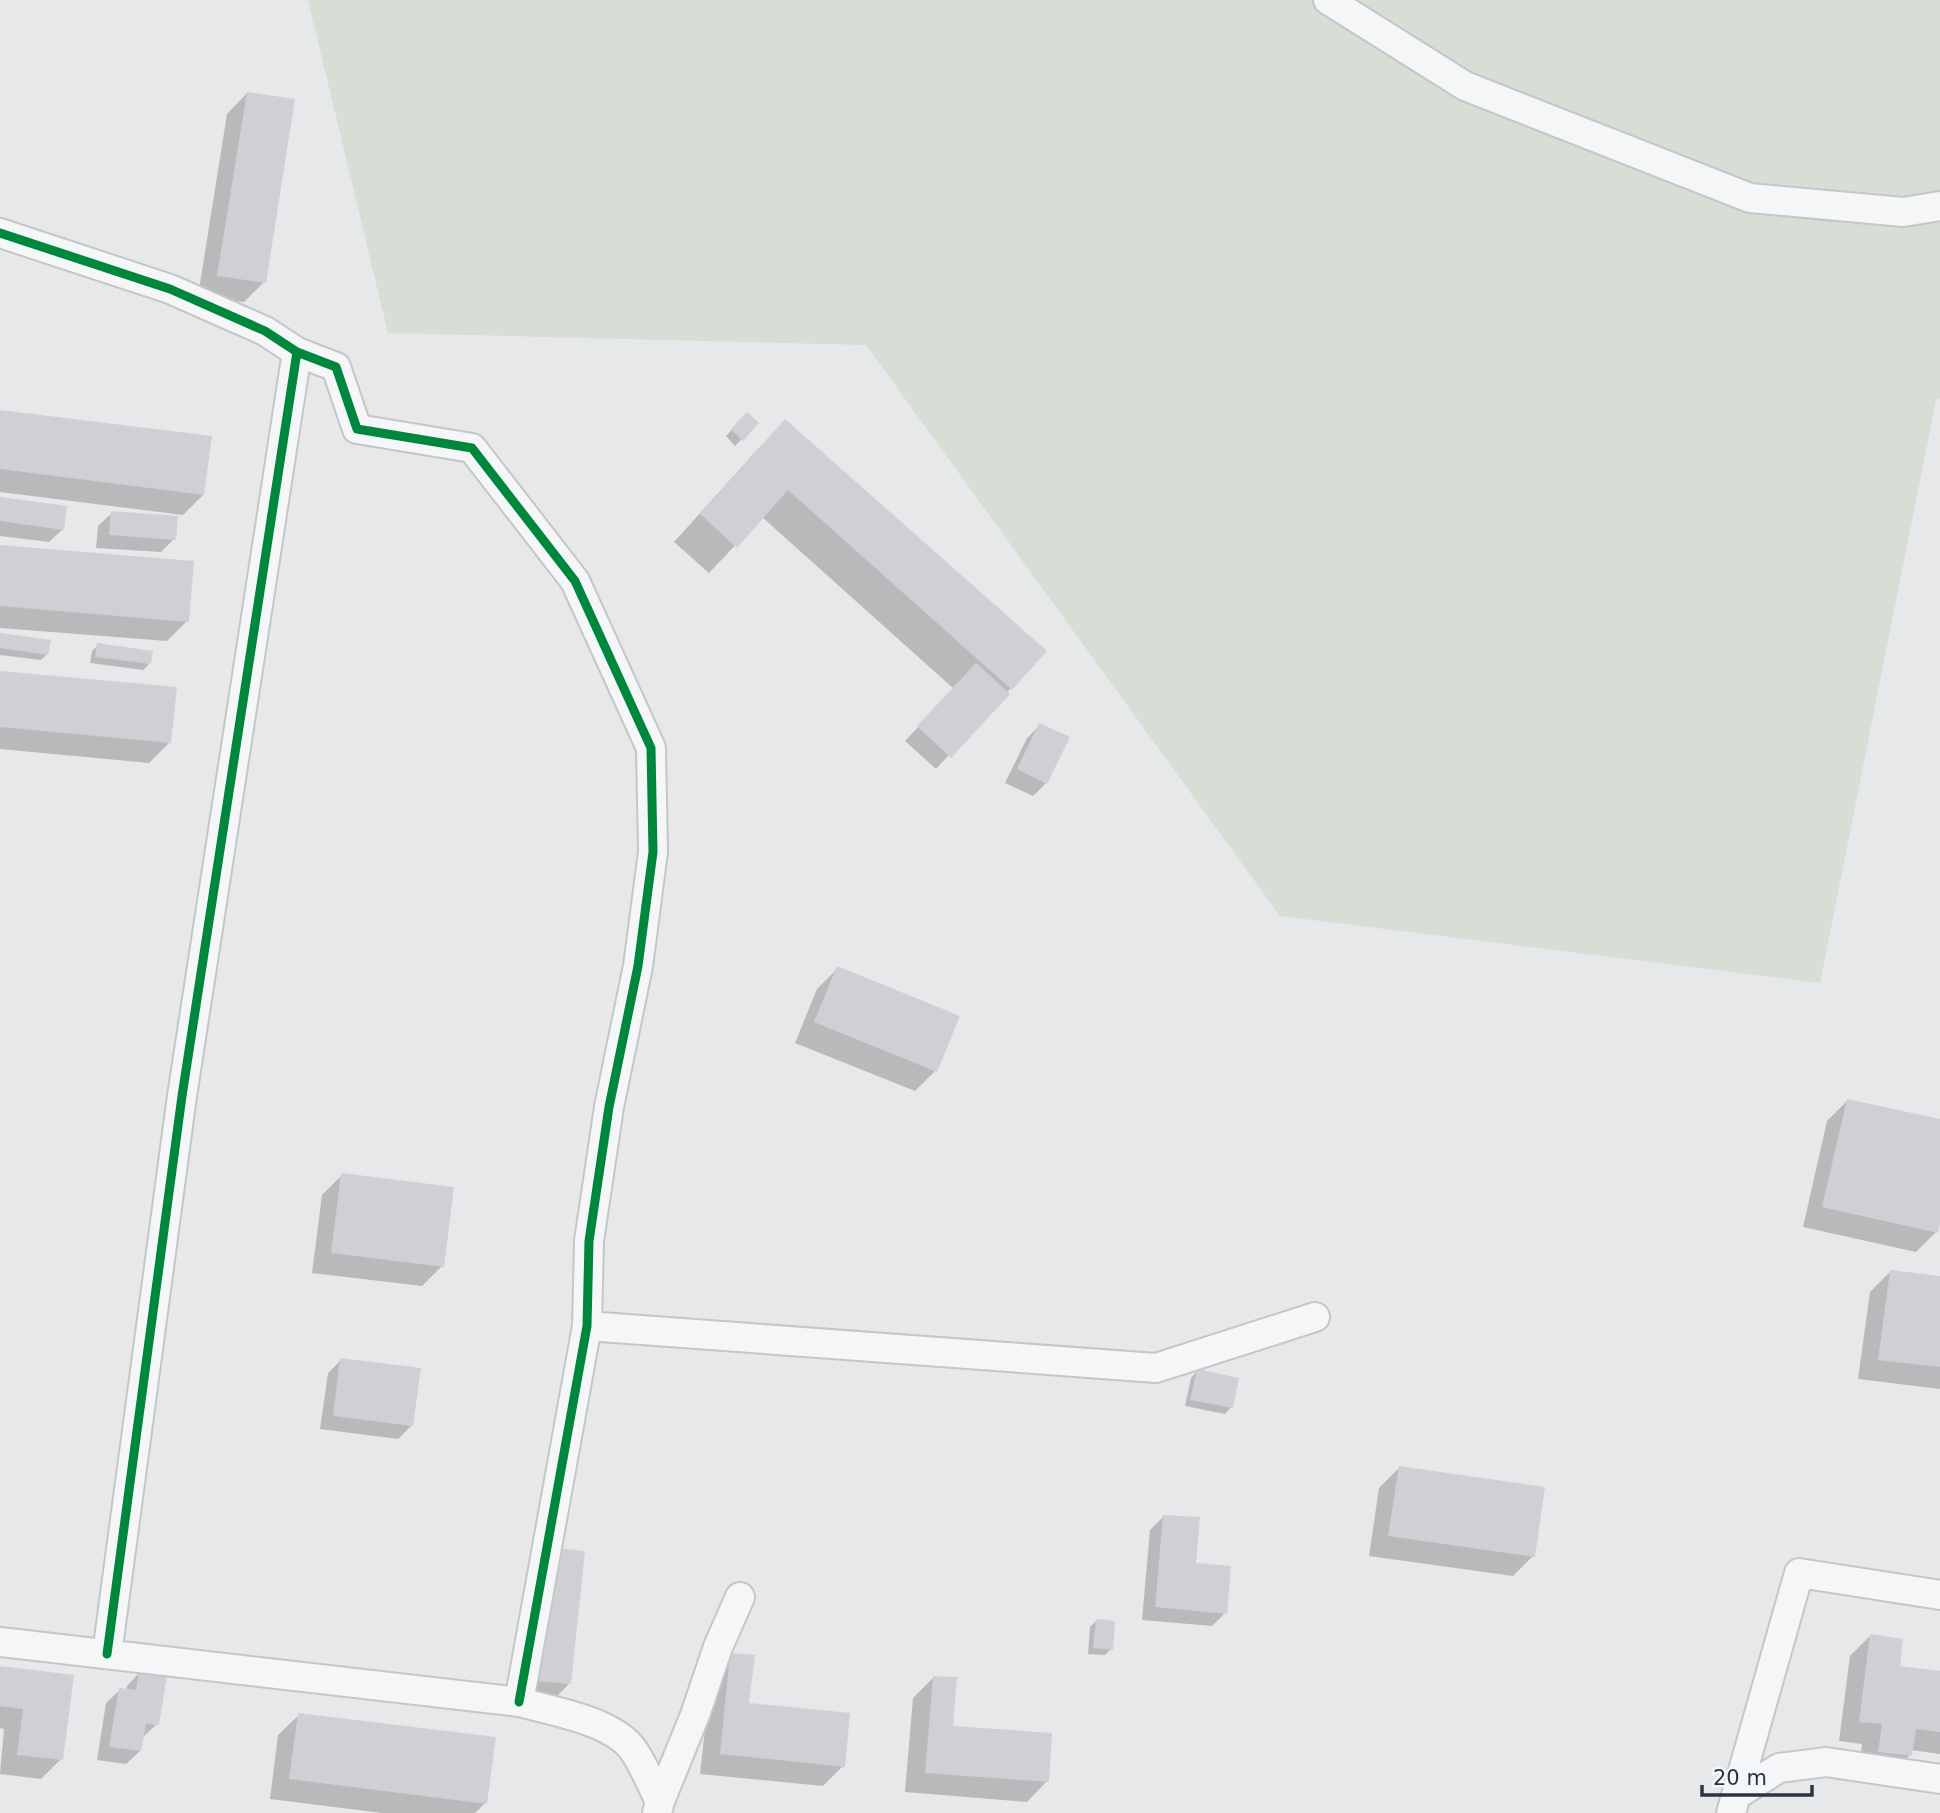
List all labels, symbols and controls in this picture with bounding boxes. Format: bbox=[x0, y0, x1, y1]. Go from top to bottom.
scale bar bbox=[1702, 1754, 1812, 1798]
text: 20 m bbox=[1713, 1766, 1767, 1790]

